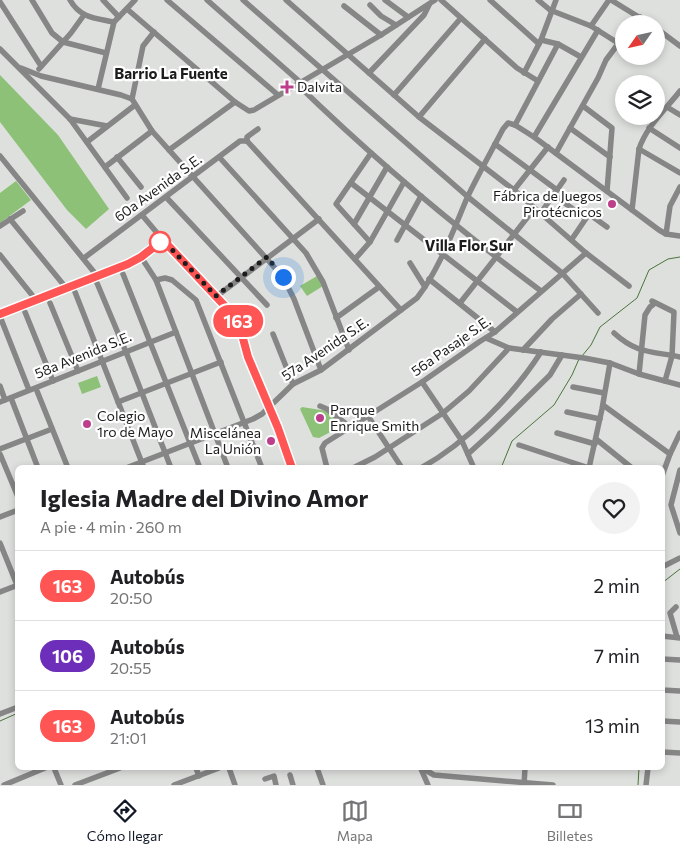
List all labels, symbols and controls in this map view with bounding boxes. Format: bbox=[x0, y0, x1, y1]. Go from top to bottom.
north arrow bbox=[615, 15, 665, 65]
map controls bbox=[615, 15, 665, 125]
district label: Barrio La Fuente bbox=[114, 64, 228, 82]
button: layers bbox=[615, 75, 665, 125]
place label: Dalvita bbox=[297, 78, 342, 95]
marker: Dalvita bbox=[281, 81, 293, 93]
street label: 60a Avenida S.E. bbox=[111, 150, 205, 225]
place label: Fábrica de Juegos Pirotécnicos bbox=[493, 187, 602, 220]
marker: Fábrica de Juegos Pirotécnicos bbox=[606, 198, 618, 210]
unlabelled marker bbox=[149, 231, 171, 253]
district label: Villa Flor Sur bbox=[425, 236, 513, 254]
your location bbox=[271, 265, 296, 290]
line badge: 163 bbox=[209, 305, 267, 337]
text: 163 bbox=[223, 310, 253, 332]
street label: 56a Pasaje S.E. bbox=[408, 312, 494, 379]
street label: 57a Avenida S.E. bbox=[278, 313, 372, 384]
street label: 58a Avenida S.E. bbox=[32, 327, 134, 382]
place label: Parque Enrique Smith bbox=[330, 401, 419, 434]
place label: Colegio 1ro de Mayo bbox=[97, 407, 173, 440]
marker: Parque Enrique Smith bbox=[314, 412, 326, 424]
marker: Colegio 1ro de Mayo bbox=[81, 418, 93, 430]
place label: Miscelánea La Unión bbox=[190, 424, 261, 457]
marker: Miscelánea La Unión bbox=[265, 435, 277, 447]
button: heart bbox=[588, 482, 640, 534]
text: Iglesia Madre del Divino Amor bbox=[40, 483, 368, 512]
text: A pie · 4 min · 260 m bbox=[40, 517, 182, 536]
text: Autobús bbox=[110, 565, 185, 588]
text: 2 min bbox=[593, 574, 640, 597]
text: 163 bbox=[53, 575, 82, 597]
text: 20:50 bbox=[110, 588, 153, 607]
text: Autobús bbox=[110, 635, 185, 658]
text: 7 min bbox=[594, 644, 640, 667]
text: 106 bbox=[52, 645, 83, 667]
text: 20:55 bbox=[110, 658, 151, 677]
text: Autobús bbox=[110, 705, 185, 728]
text: 13 min bbox=[585, 714, 640, 737]
text: 163 bbox=[53, 715, 82, 737]
text: 21:01 bbox=[110, 728, 147, 747]
tab: Cómo llegar bbox=[87, 797, 163, 844]
tab: Mapa bbox=[337, 797, 373, 844]
tab: Billetes bbox=[547, 797, 593, 844]

